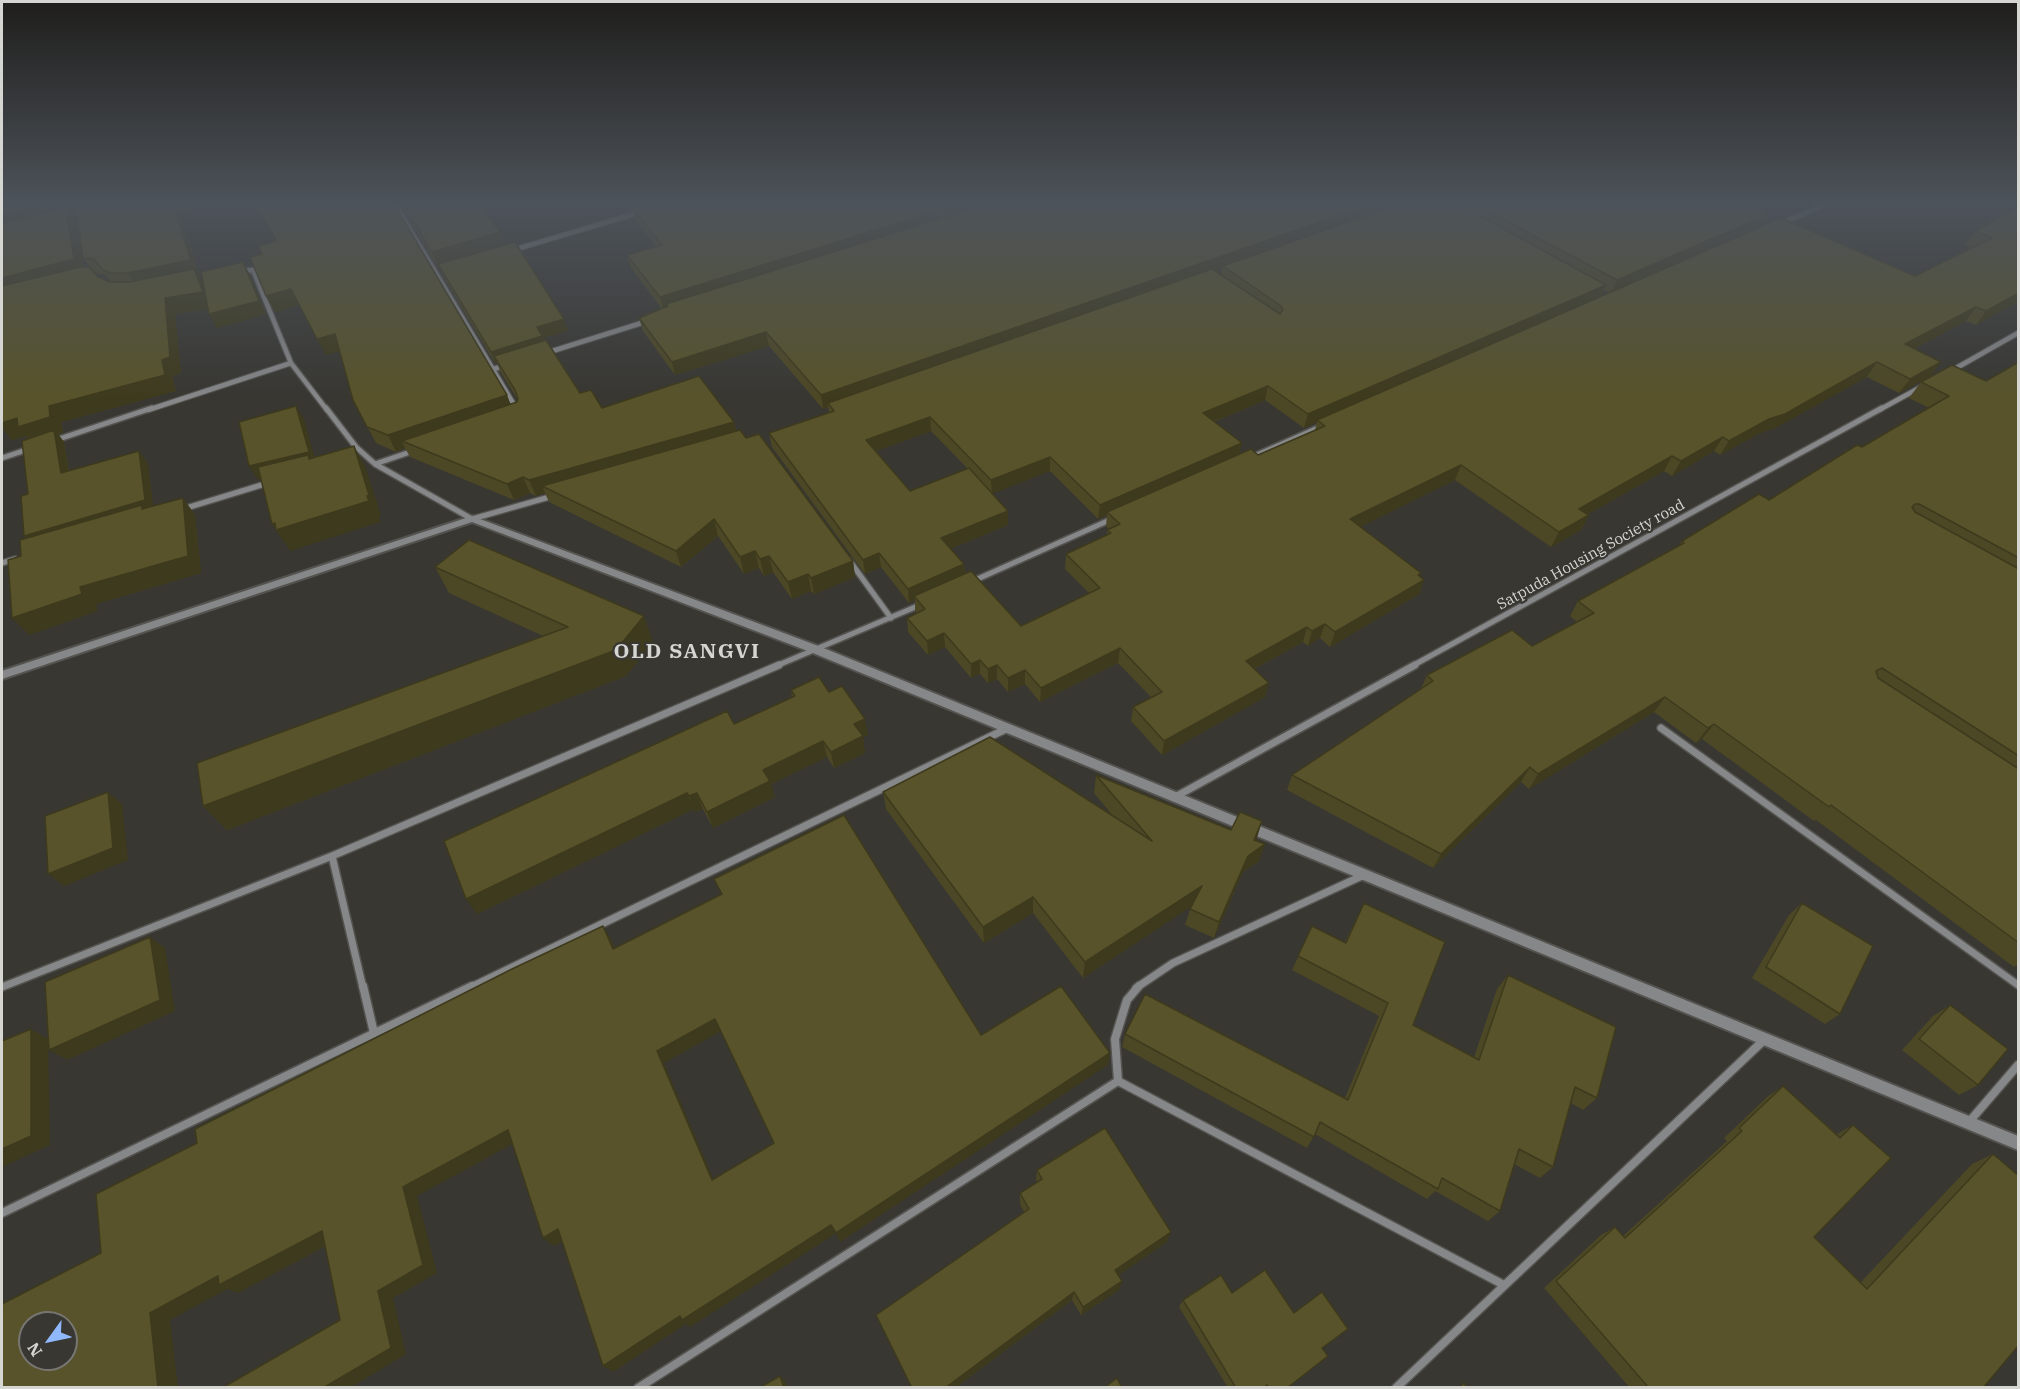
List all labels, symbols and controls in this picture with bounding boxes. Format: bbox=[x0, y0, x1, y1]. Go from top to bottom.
street label: Satpuda Housing Society road bbox=[1494, 496, 1688, 614]
district label: OLD SANGVI bbox=[614, 639, 760, 665]
north arrow bbox=[18, 1311, 78, 1371]
text: N bbox=[23, 1339, 46, 1360]

